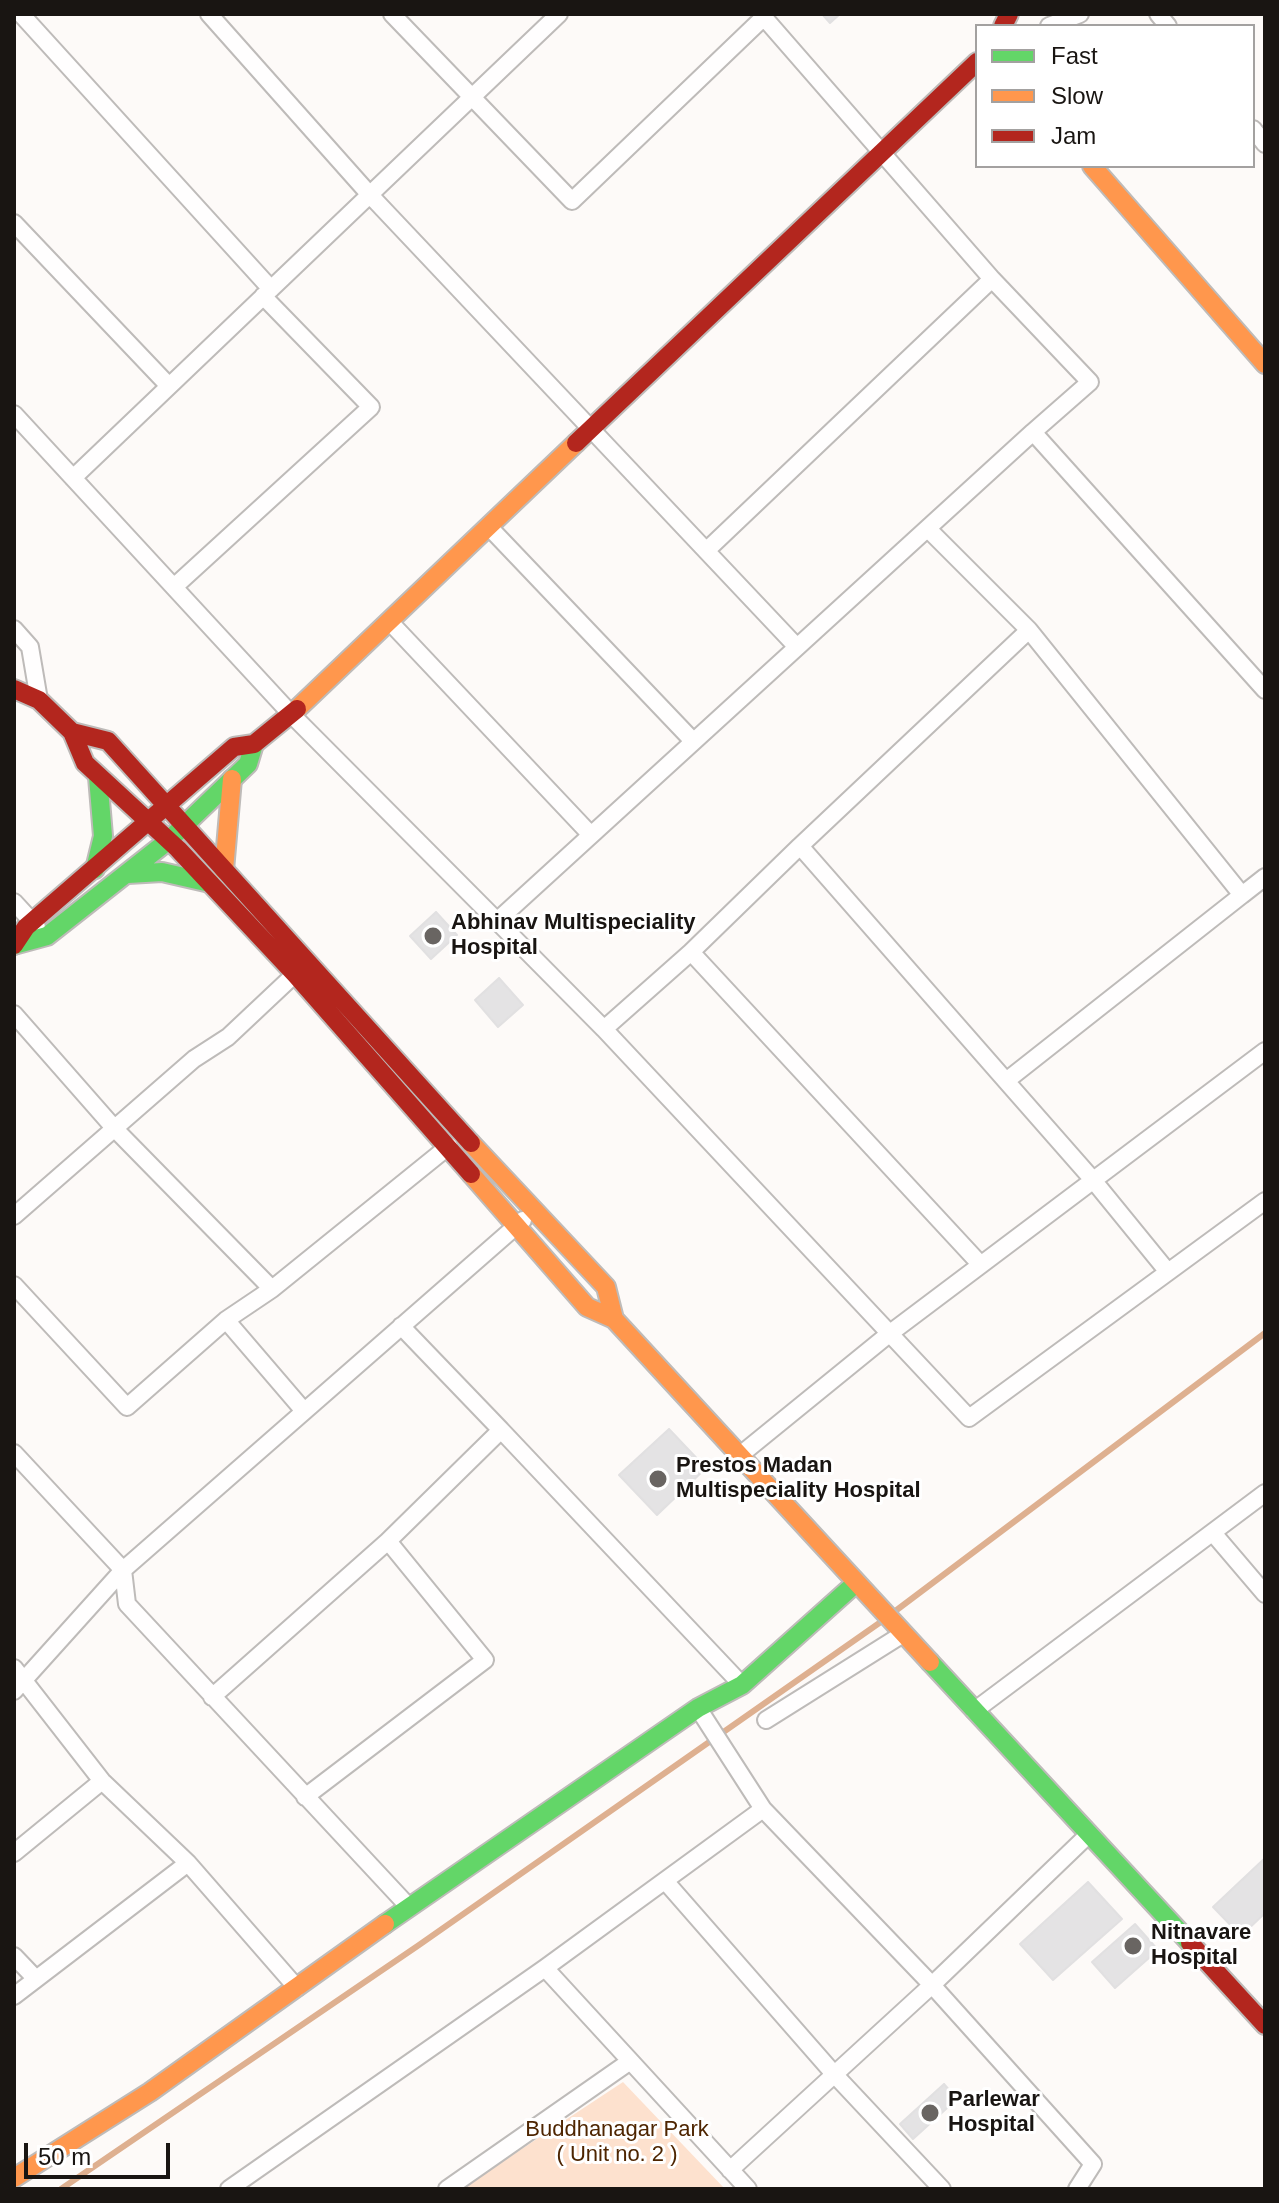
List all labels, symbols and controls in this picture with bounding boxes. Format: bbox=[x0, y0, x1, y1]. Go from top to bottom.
legend bbox=[975, 24, 1255, 168]
text: Fast bbox=[1051, 42, 1098, 69]
text: Slow bbox=[1051, 82, 1103, 109]
text: Jam bbox=[1051, 122, 1096, 149]
place label: Abhinav Multispeciality Hospital bbox=[451, 910, 695, 962]
marker: Abhinav Multispeciality Hospital bbox=[422, 925, 444, 947]
place label: Prestos Madan Multispeciality Hospital bbox=[676, 1453, 920, 1504]
marker: Prestos Madan Multispeciality Hospital bbox=[647, 1468, 669, 1490]
place label: Nitnavare Hospital bbox=[1151, 1920, 1251, 1972]
marker: Nitnavare Hospital bbox=[1122, 1935, 1144, 1957]
place label: Parlewar Hospital bbox=[948, 2087, 1040, 2138]
marker: Parlewar Hospital bbox=[919, 2102, 941, 2124]
park label: Buddhanagar Park ( Unit no. 2 ) bbox=[525, 2117, 709, 2168]
scale bar bbox=[28, 2127, 174, 2177]
text: 50 m bbox=[38, 2143, 91, 2170]

